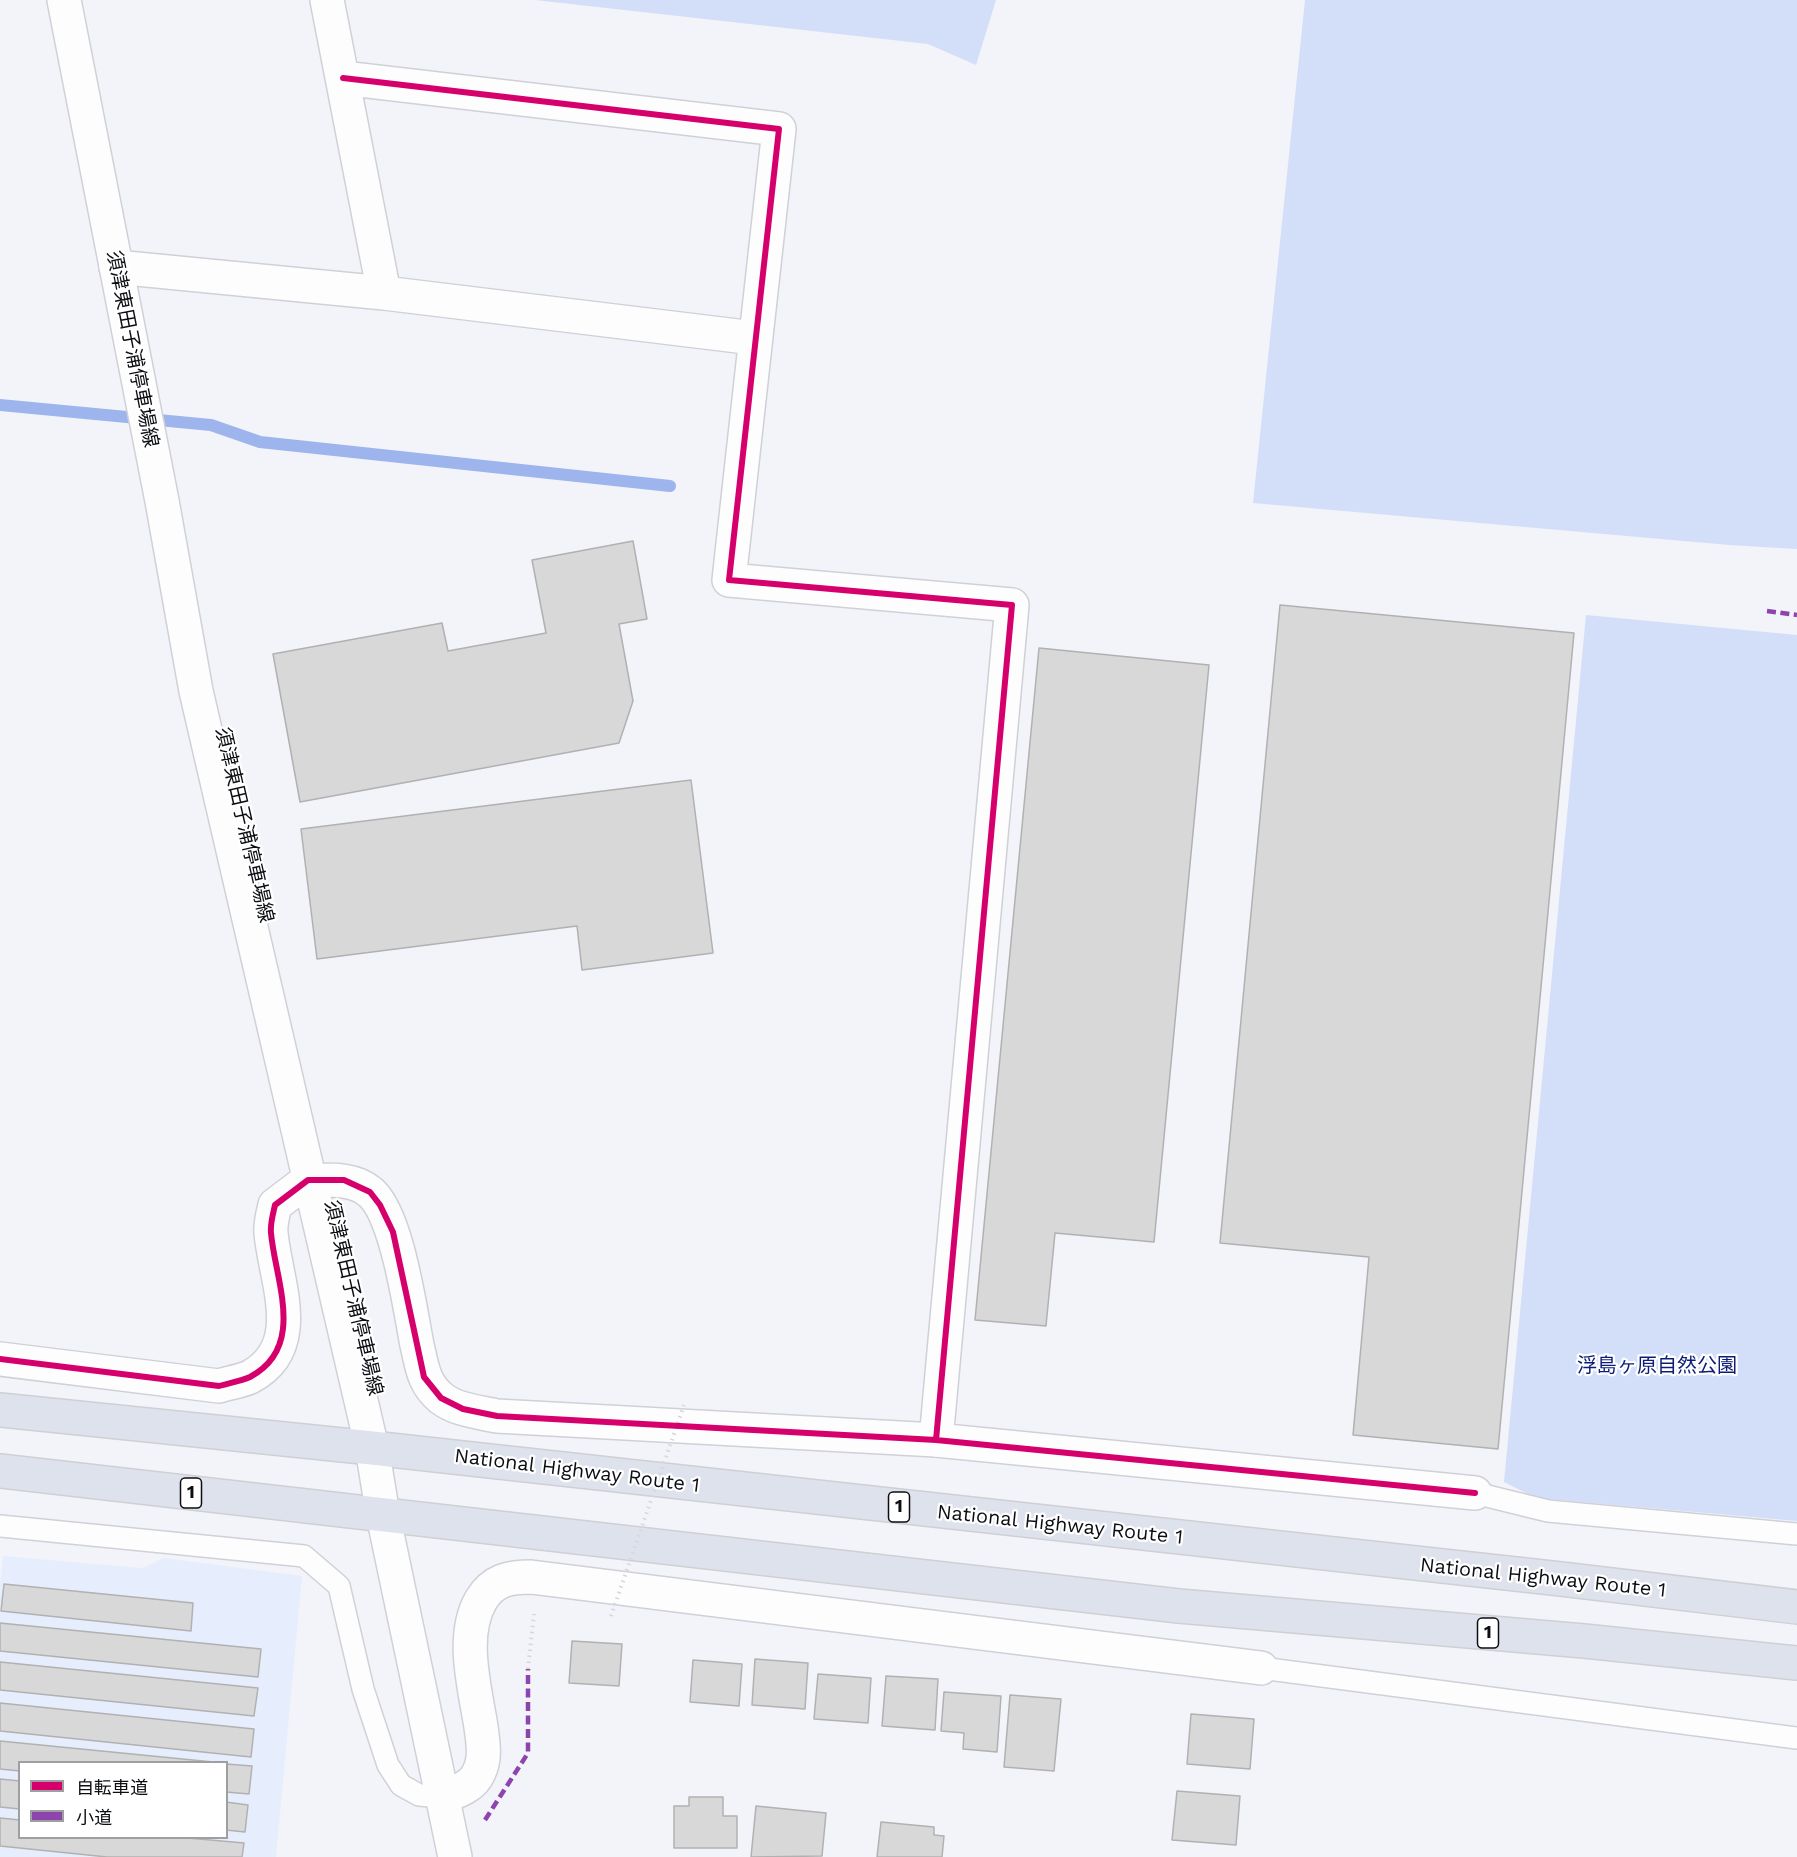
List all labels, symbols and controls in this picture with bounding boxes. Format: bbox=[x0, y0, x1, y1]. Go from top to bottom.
street label: 須津東田子浦停車場線 bbox=[101, 249, 163, 449]
street label: 須津東田子浦停車場線 bbox=[210, 725, 278, 925]
street label: 須津東田子浦停車場線 bbox=[319, 1198, 387, 1398]
park label: 浮島ヶ原自然公園 bbox=[1577, 1354, 1737, 1378]
street label: National Highway Route 1 bbox=[453, 1444, 701, 1498]
road number: 1 bbox=[180, 1478, 201, 1508]
road number: 1 bbox=[888, 1492, 910, 1522]
street label: National Highway Route 1 bbox=[936, 1500, 1184, 1550]
street label: National Highway Route 1 bbox=[1419, 1553, 1667, 1603]
road number: 1 bbox=[1478, 1618, 1498, 1648]
legend bbox=[18, 1761, 228, 1839]
text: 自転車道 bbox=[76, 1777, 148, 1798]
text: 小道 bbox=[76, 1807, 112, 1828]

